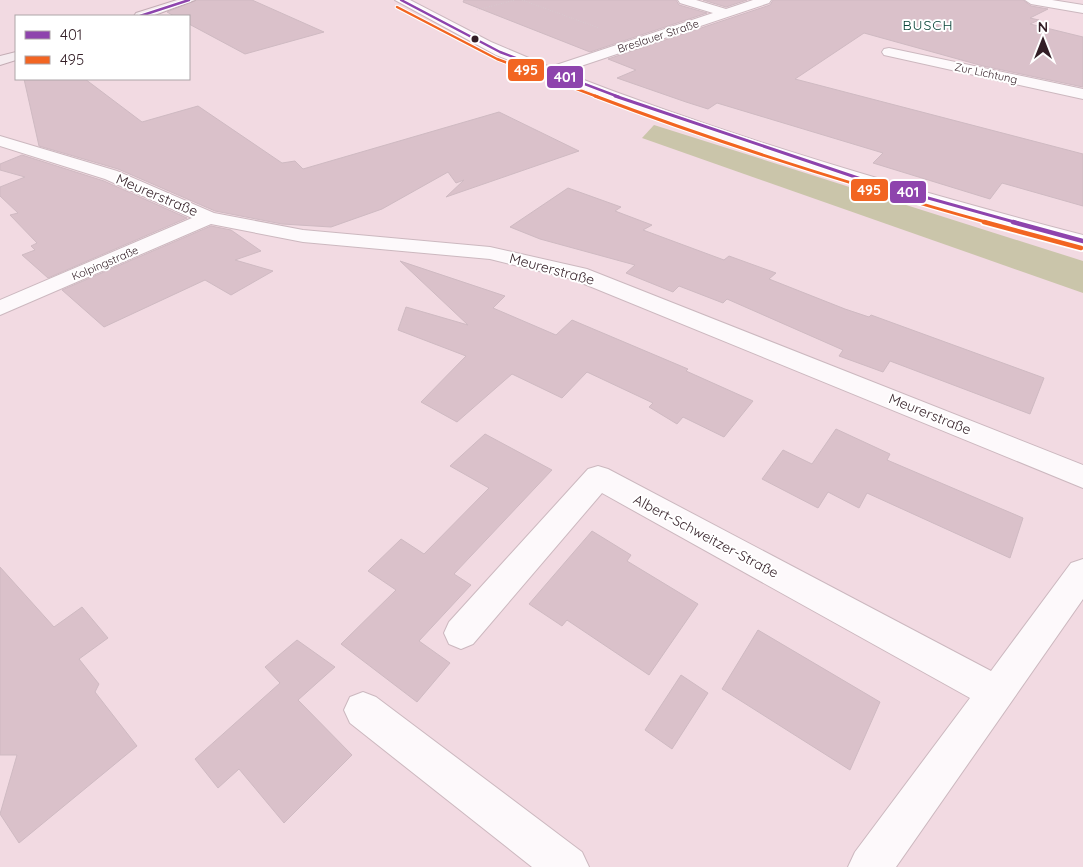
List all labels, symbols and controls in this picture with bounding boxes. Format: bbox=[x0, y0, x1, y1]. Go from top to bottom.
legend bbox=[15, 15, 190, 80]
north arrow bbox=[1018, 15, 1068, 65]
street label: Breslauer Straße bbox=[615, 16, 701, 56]
district label: BUSCH bbox=[902, 16, 954, 34]
text: N bbox=[1038, 18, 1048, 36]
text: 401 bbox=[60, 25, 82, 44]
unlabelled marker bbox=[470, 34, 480, 44]
text: 495 bbox=[60, 50, 84, 69]
line badge: 495 bbox=[507, 58, 545, 82]
street label: Zur Lichtung bbox=[953, 60, 1019, 86]
text: 495 bbox=[514, 61, 538, 79]
line badge: 401 bbox=[546, 65, 584, 89]
text: 401 bbox=[554, 68, 576, 86]
street label: Meurerstraße bbox=[113, 170, 201, 220]
line badge: 495 bbox=[850, 178, 889, 202]
line badge: 401 bbox=[889, 180, 927, 204]
text: 495 bbox=[857, 181, 881, 199]
text: 401 bbox=[897, 183, 919, 201]
street label: Kolpingstraße bbox=[70, 243, 140, 283]
street label: Meurerstraße bbox=[508, 249, 597, 289]
street label: Meurerstraße bbox=[886, 389, 974, 439]
street label: Albert-Schweitzer-Straße bbox=[630, 490, 782, 582]

